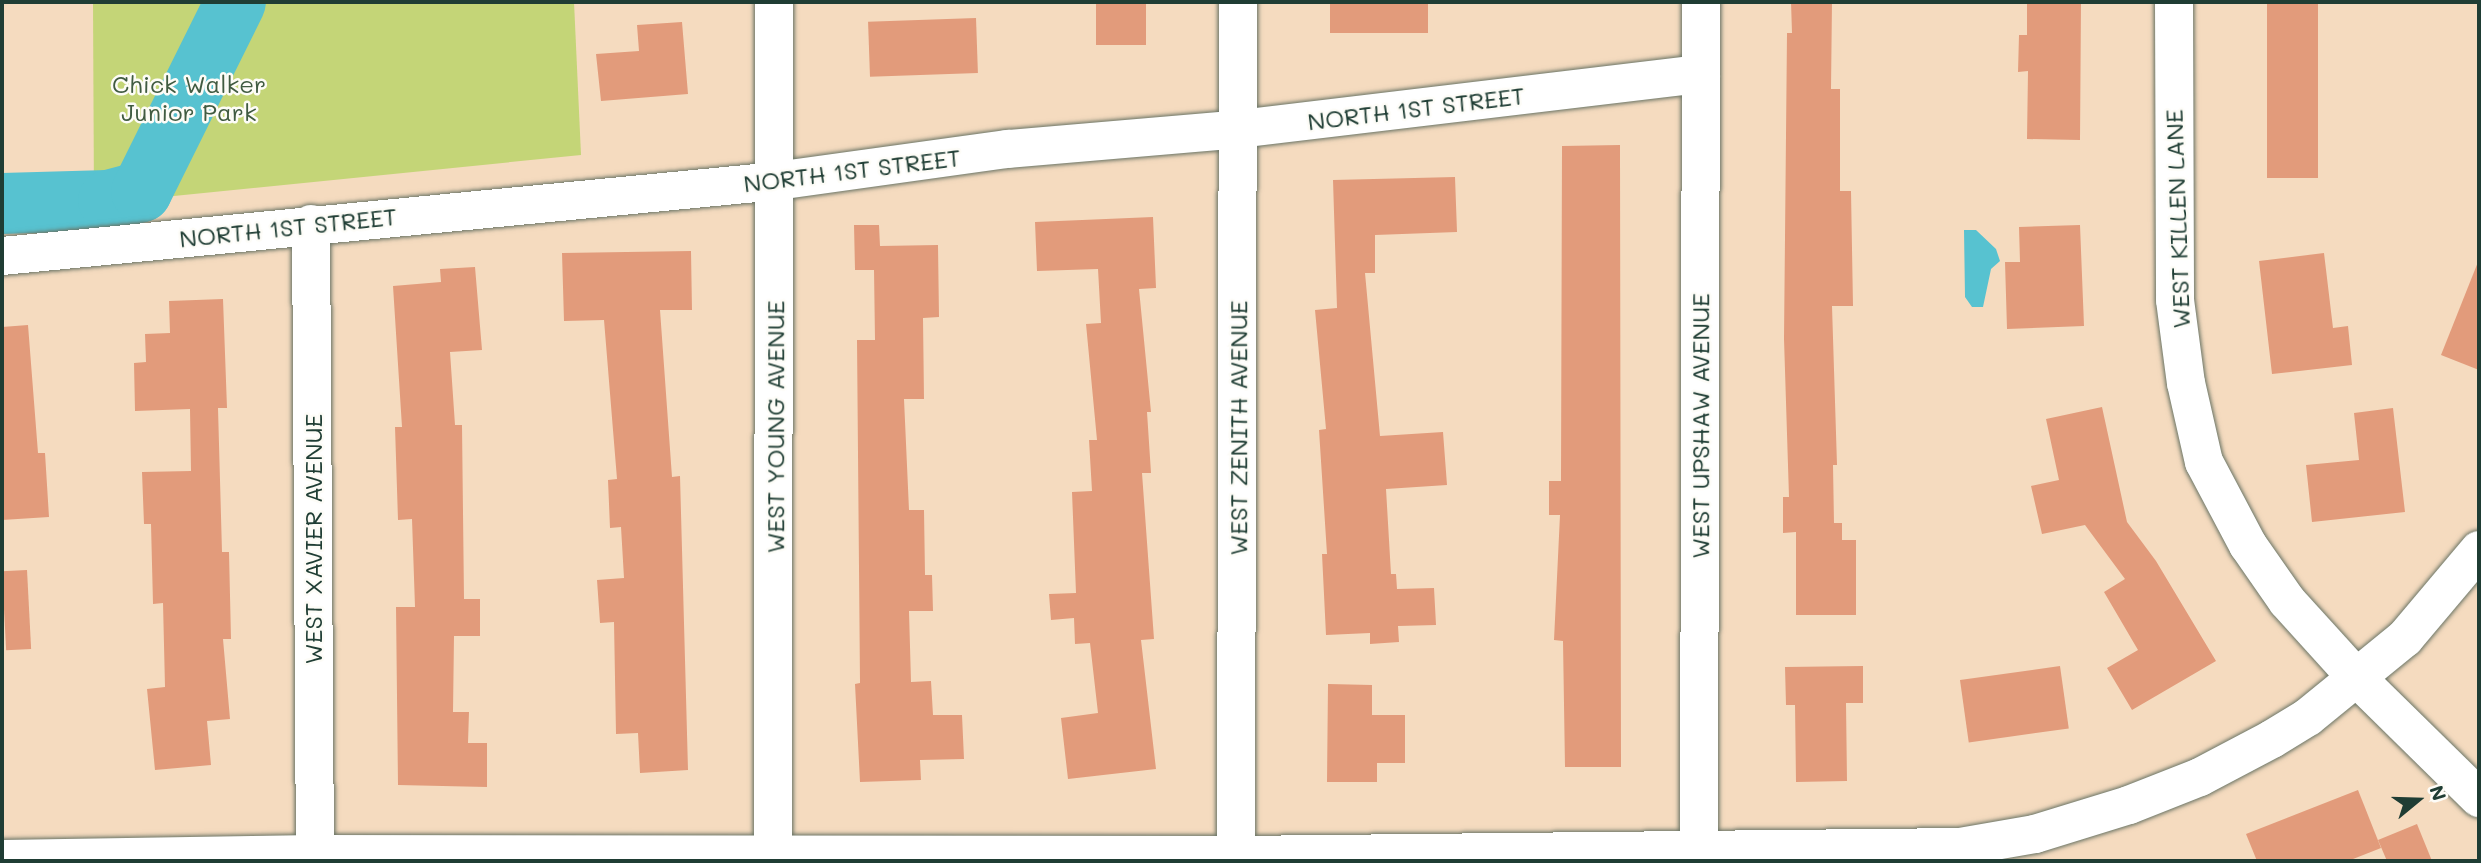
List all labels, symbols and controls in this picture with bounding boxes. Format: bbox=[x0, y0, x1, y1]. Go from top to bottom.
park label: Chick Walker Junior Park bbox=[112, 70, 266, 126]
street label: NORTH 1ST STREET bbox=[1306, 80, 1526, 136]
street label: WEST KILLEN LANE bbox=[2159, 109, 2195, 329]
street label: NORTH 1ST STREET bbox=[742, 142, 962, 198]
street label: NORTH 1ST STREET bbox=[178, 201, 398, 253]
street label: WEST UPSHAW AVENUE bbox=[1686, 293, 1714, 559]
street label: WEST ZENITH AVENUE bbox=[1224, 300, 1252, 556]
street label: WEST YOUNG AVENUE bbox=[761, 301, 789, 553]
street label: WEST XAVIER AVENUE bbox=[299, 414, 327, 664]
north arrow bbox=[2383, 765, 2453, 835]
text: N bbox=[2424, 782, 2452, 804]

